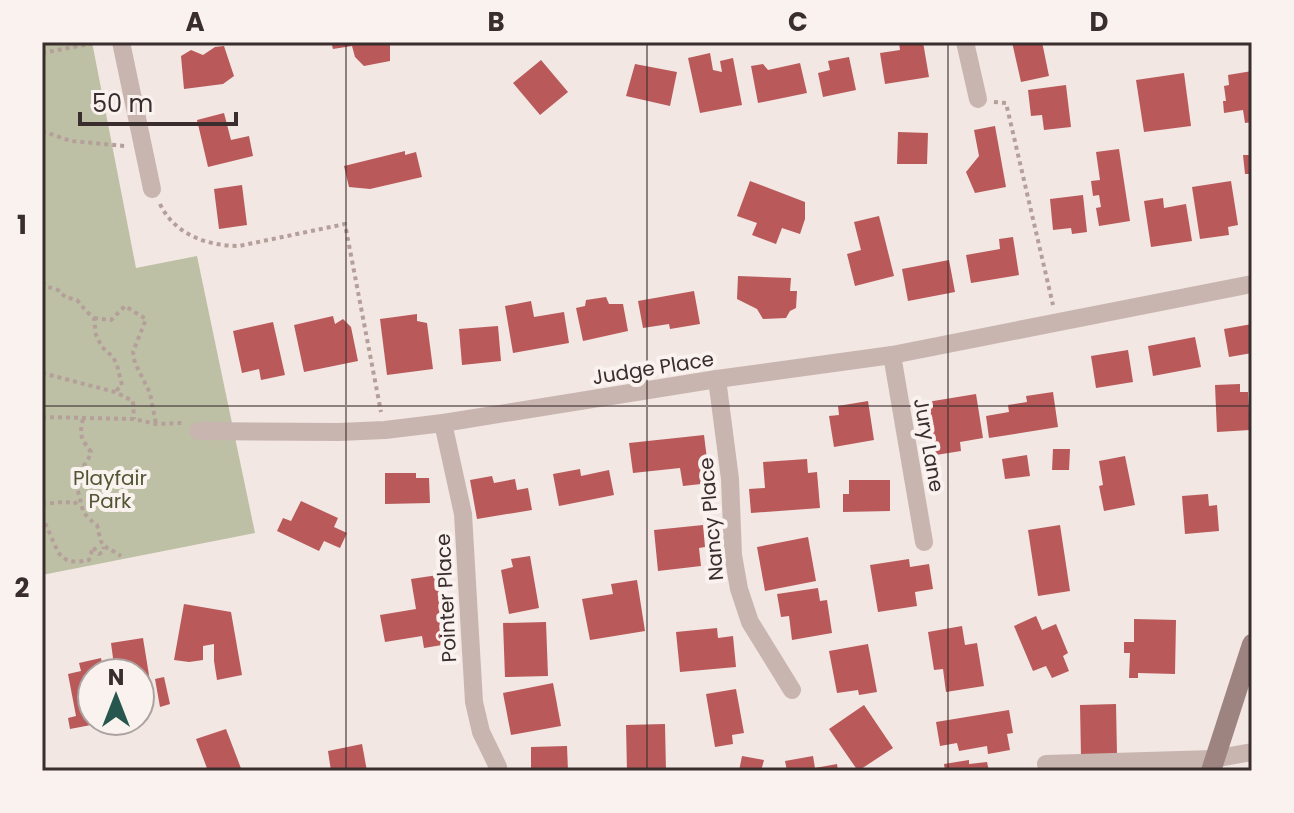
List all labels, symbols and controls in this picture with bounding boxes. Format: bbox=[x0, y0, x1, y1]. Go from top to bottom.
text: A bbox=[185, 4, 205, 40]
text: B bbox=[487, 4, 505, 40]
text: C bbox=[788, 4, 808, 40]
text: D bbox=[1090, 4, 1109, 40]
scale bar bbox=[80, 76, 236, 126]
text: 50 m bbox=[92, 87, 153, 120]
text: 1 bbox=[17, 207, 27, 243]
street label: Judge Place bbox=[590, 345, 716, 391]
street label: Jury Lane bbox=[907, 396, 951, 494]
street label: Nancy Place bbox=[692, 456, 730, 582]
park label: Playfair Park bbox=[73, 464, 147, 515]
street label: Pointer Place bbox=[429, 533, 463, 663]
text: 2 bbox=[15, 570, 30, 606]
north arrow bbox=[76, 657, 156, 737]
text: N bbox=[108, 662, 124, 693]

